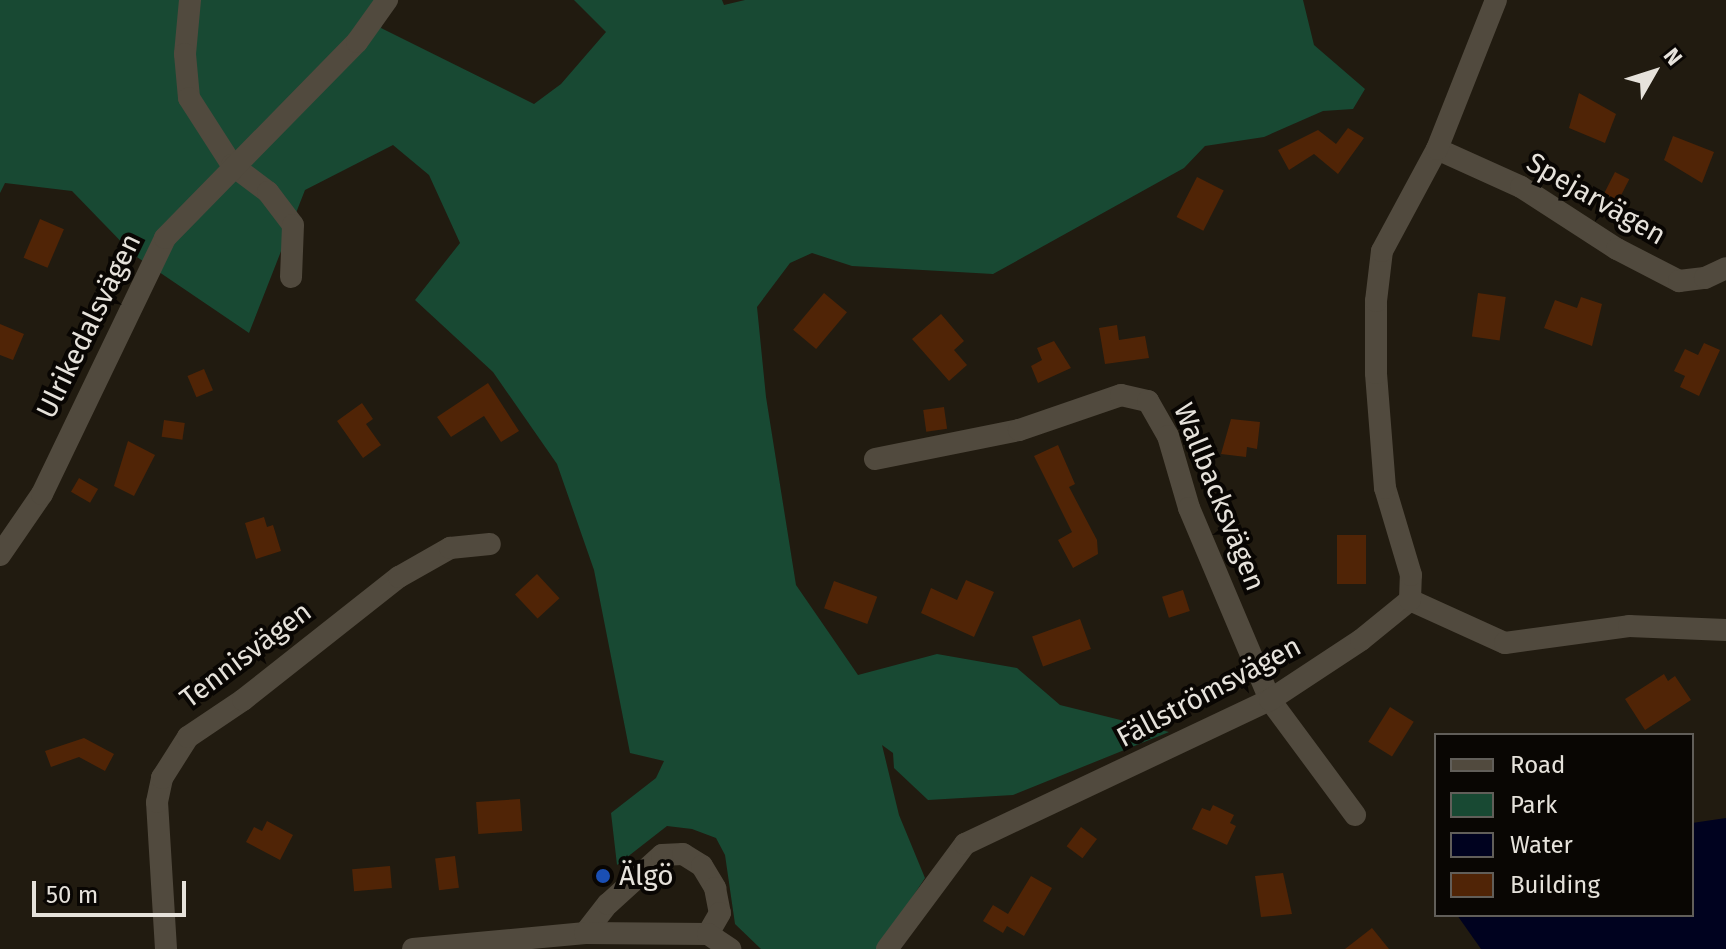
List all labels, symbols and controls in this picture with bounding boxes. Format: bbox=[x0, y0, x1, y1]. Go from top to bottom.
north arrow bbox=[1614, 32, 1694, 112]
text: N bbox=[1658, 42, 1688, 71]
street label: Spejarvägen bbox=[1520, 146, 1672, 252]
street label: Ulrikedalsvägen bbox=[30, 228, 148, 424]
street label: Wallbacksvägen bbox=[1166, 398, 1272, 596]
street label: Tennisvägen bbox=[174, 595, 318, 715]
street label: Fällströmsvägen bbox=[1111, 629, 1307, 755]
legend bbox=[1434, 733, 1694, 917]
text: Road bbox=[1510, 751, 1565, 779]
text: Park bbox=[1510, 791, 1557, 819]
text: Water bbox=[1510, 831, 1573, 859]
place label: Älgö bbox=[619, 859, 674, 893]
scale bar bbox=[36, 865, 190, 915]
marker: Älgö bbox=[594, 867, 612, 885]
text: Building bbox=[1510, 871, 1600, 899]
text: 50 m bbox=[46, 881, 98, 909]

